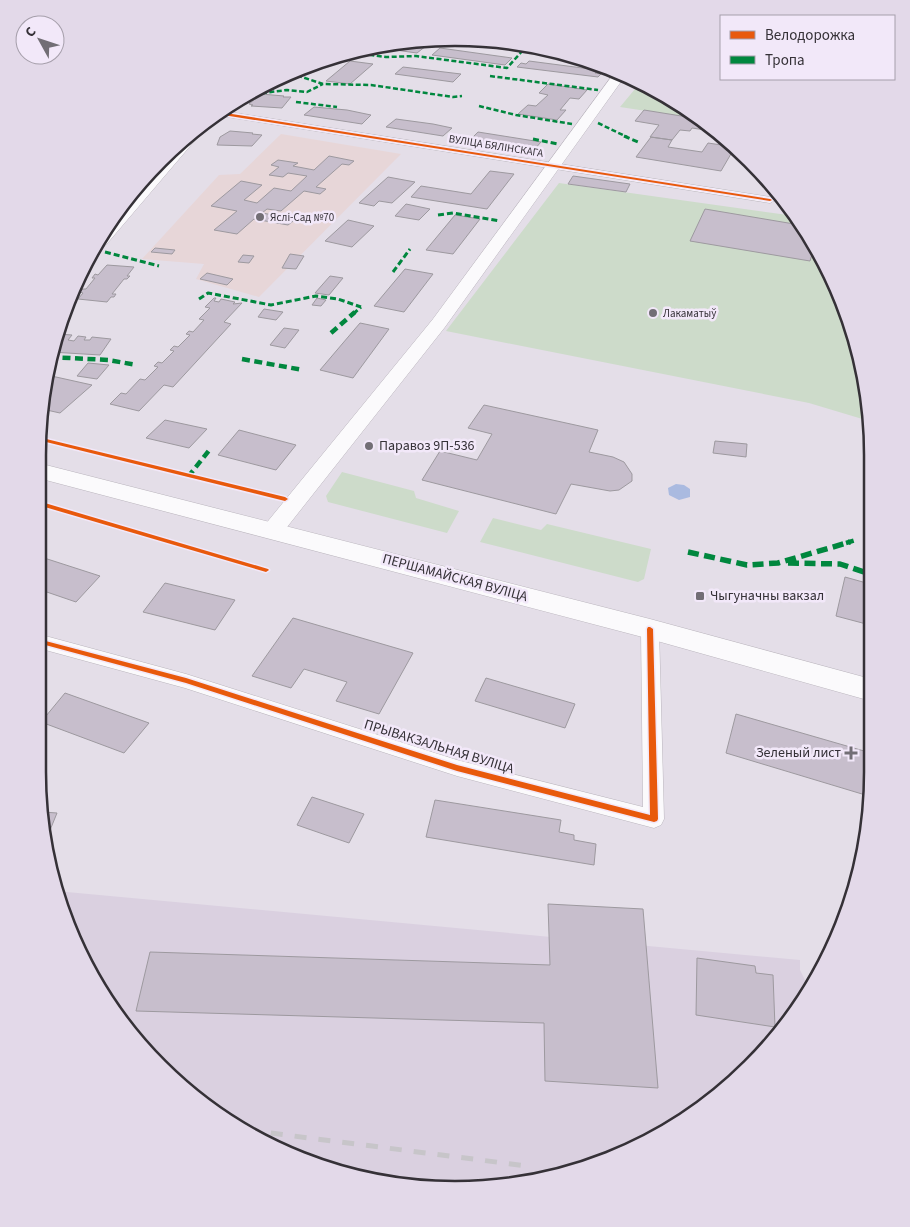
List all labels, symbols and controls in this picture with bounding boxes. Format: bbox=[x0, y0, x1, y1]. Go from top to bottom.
north arrow bbox=[15, 15, 65, 65]
legend bbox=[720, 15, 895, 80]
text: С bbox=[21, 23, 41, 42]
text: Велодорожка bbox=[765, 25, 855, 46]
text: Тропа bbox=[765, 50, 805, 71]
street label: ВУЛІЦА БЯЛІНСКАГА bbox=[448, 131, 544, 161]
place label: Яслі-Сад №70 bbox=[270, 210, 334, 225]
marker: Яслі-Сад №70 bbox=[254, 211, 266, 223]
place label: Лакаматыў bbox=[663, 306, 716, 321]
marker: Лакаматыў bbox=[647, 307, 659, 319]
place label: Паравоз 9П-536 bbox=[379, 436, 475, 456]
marker: Паравоз 9П-536 bbox=[363, 440, 375, 452]
street label: ПЕРШАМАЙСКАЯ ВУЛІЦА bbox=[380, 549, 530, 607]
place label: Чыгуначны вакзал bbox=[710, 586, 824, 606]
marker: Чыгуначны вакзал bbox=[694, 590, 706, 602]
street label: ПРЫВАКЗАЛЬНАЯ ВУЛІЦА bbox=[362, 715, 517, 779]
place label: Зеленый лист bbox=[756, 743, 842, 763]
marker: Зеленый лист bbox=[845, 747, 857, 759]

